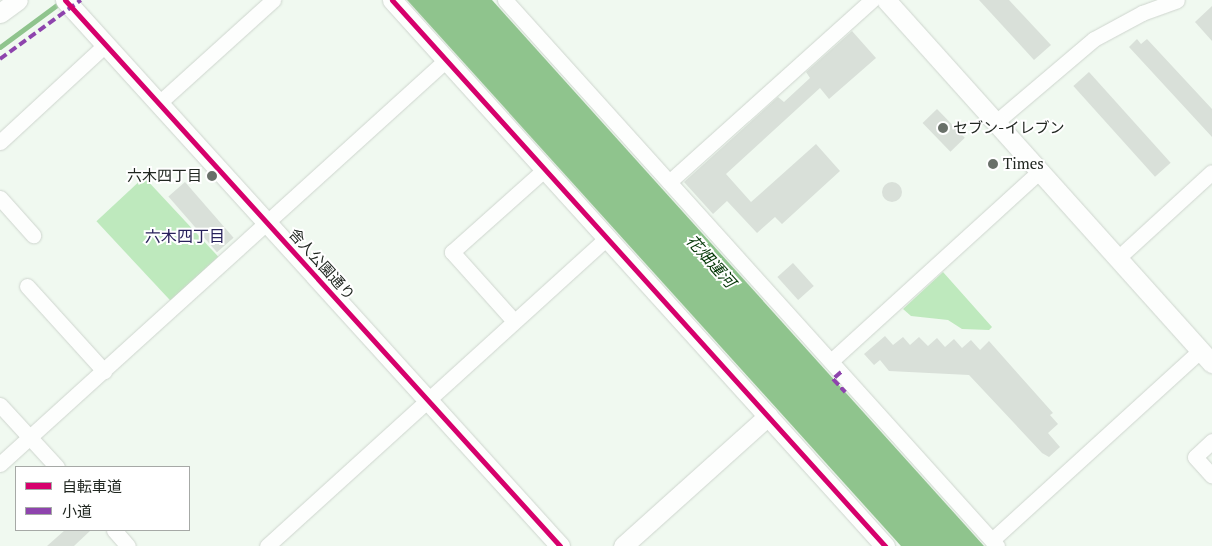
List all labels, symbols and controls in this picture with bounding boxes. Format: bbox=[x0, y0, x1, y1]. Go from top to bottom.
place label: セブン-イレブン bbox=[953, 119, 1064, 137]
marker: セブン-イレブン bbox=[937, 122, 949, 134]
place label: Times bbox=[1003, 155, 1044, 173]
marker: Times bbox=[987, 158, 999, 170]
place label: 六木四丁目 bbox=[127, 167, 202, 185]
marker: 六木四丁目 bbox=[206, 170, 218, 182]
street label: 舎人公園通り bbox=[285, 225, 359, 303]
district label: 六木四丁目 bbox=[145, 226, 225, 246]
water label: 花畑運河 bbox=[682, 231, 740, 291]
legend bbox=[15, 466, 190, 531]
text: 自転車道 bbox=[62, 476, 122, 496]
text: 小道 bbox=[62, 501, 92, 521]

